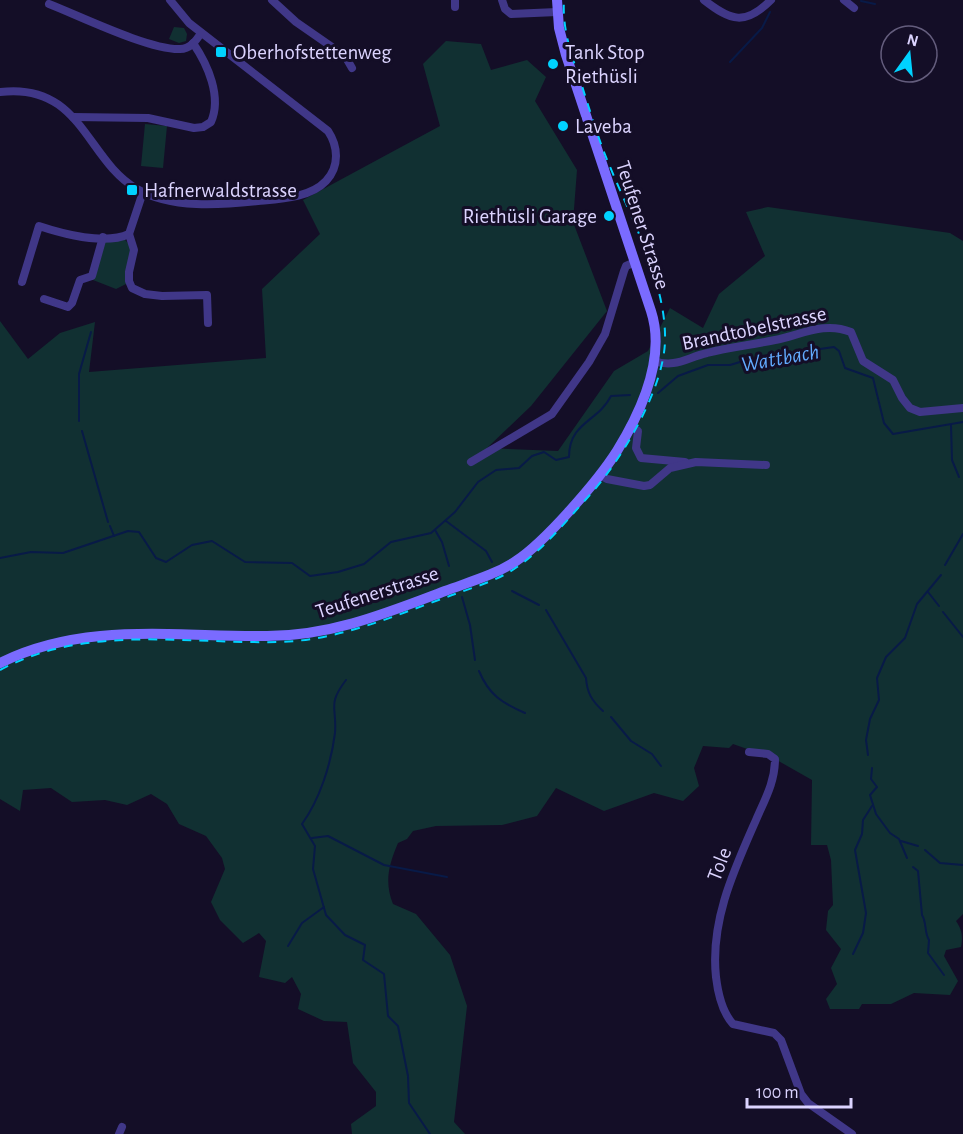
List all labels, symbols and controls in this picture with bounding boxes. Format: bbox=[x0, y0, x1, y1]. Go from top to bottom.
north arrow bbox=[879, 24, 939, 84]
text: N bbox=[905, 31, 920, 50]
place label: Oberhofstettenweg bbox=[233, 42, 392, 63]
place label: Tank Stop Riethüsli bbox=[565, 42, 645, 87]
marker: Oberhofstettenweg bbox=[214, 45, 228, 59]
marker: Tank Stop Riethüsli bbox=[546, 57, 560, 71]
place label: Laveba bbox=[575, 116, 632, 137]
marker: Laveba bbox=[556, 119, 570, 133]
street label: Teufener Strasse bbox=[612, 158, 673, 292]
place label: Hafnerwaldstrasse bbox=[144, 180, 297, 201]
marker: Hafnerwaldstrasse bbox=[125, 183, 139, 197]
place label: Riethüsli Garage bbox=[463, 206, 597, 227]
marker: Riethüsli Garage bbox=[602, 209, 616, 223]
street label: Brandtobelstrasse bbox=[680, 303, 828, 354]
water label: Wattbach bbox=[739, 340, 821, 376]
street label: Teufenerstrasse bbox=[313, 563, 441, 622]
street label: Tole bbox=[704, 845, 735, 884]
scale bar bbox=[747, 1071, 850, 1109]
text: 100 m bbox=[756, 1084, 799, 1102]

